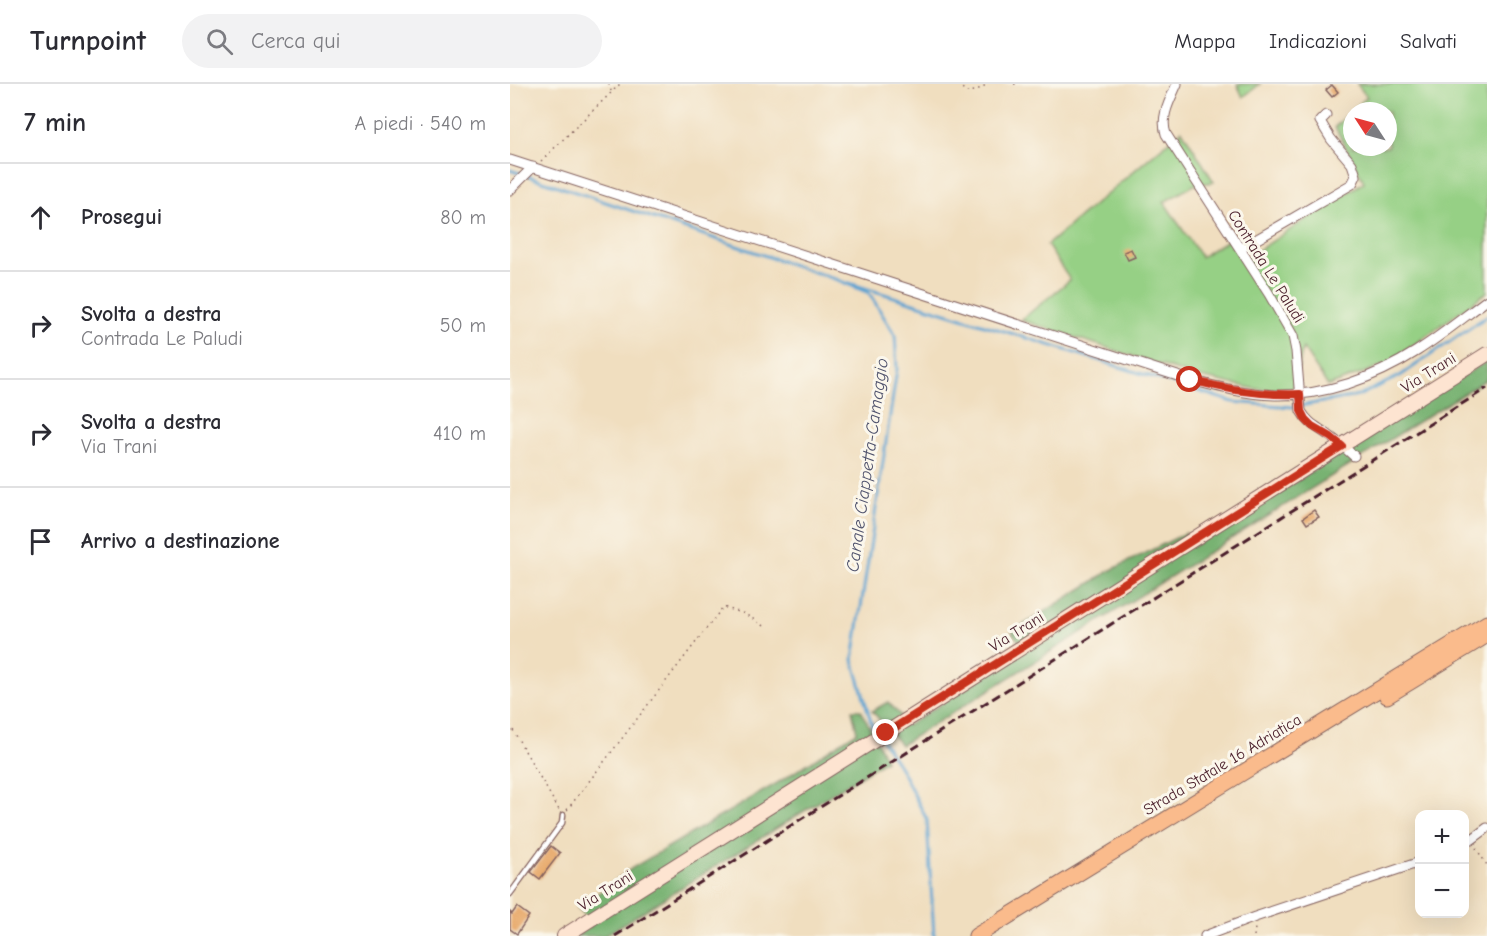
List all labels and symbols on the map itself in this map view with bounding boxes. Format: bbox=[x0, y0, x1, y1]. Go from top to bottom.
north arrow bbox=[1343, 102, 1397, 156]
street label: Contrada Le Paludi bbox=[1224, 207, 1308, 326]
street label: Via Trani bbox=[1398, 349, 1459, 397]
water label: Canale Ciappetta-Camaggio bbox=[842, 357, 893, 573]
route start bbox=[1176, 366, 1202, 392]
street label: Via Trani bbox=[986, 608, 1047, 656]
street label: Strada Statale 16 Adriatica bbox=[1140, 711, 1305, 819]
route end bbox=[872, 719, 898, 745]
street label: Via Trani bbox=[575, 867, 636, 915]

